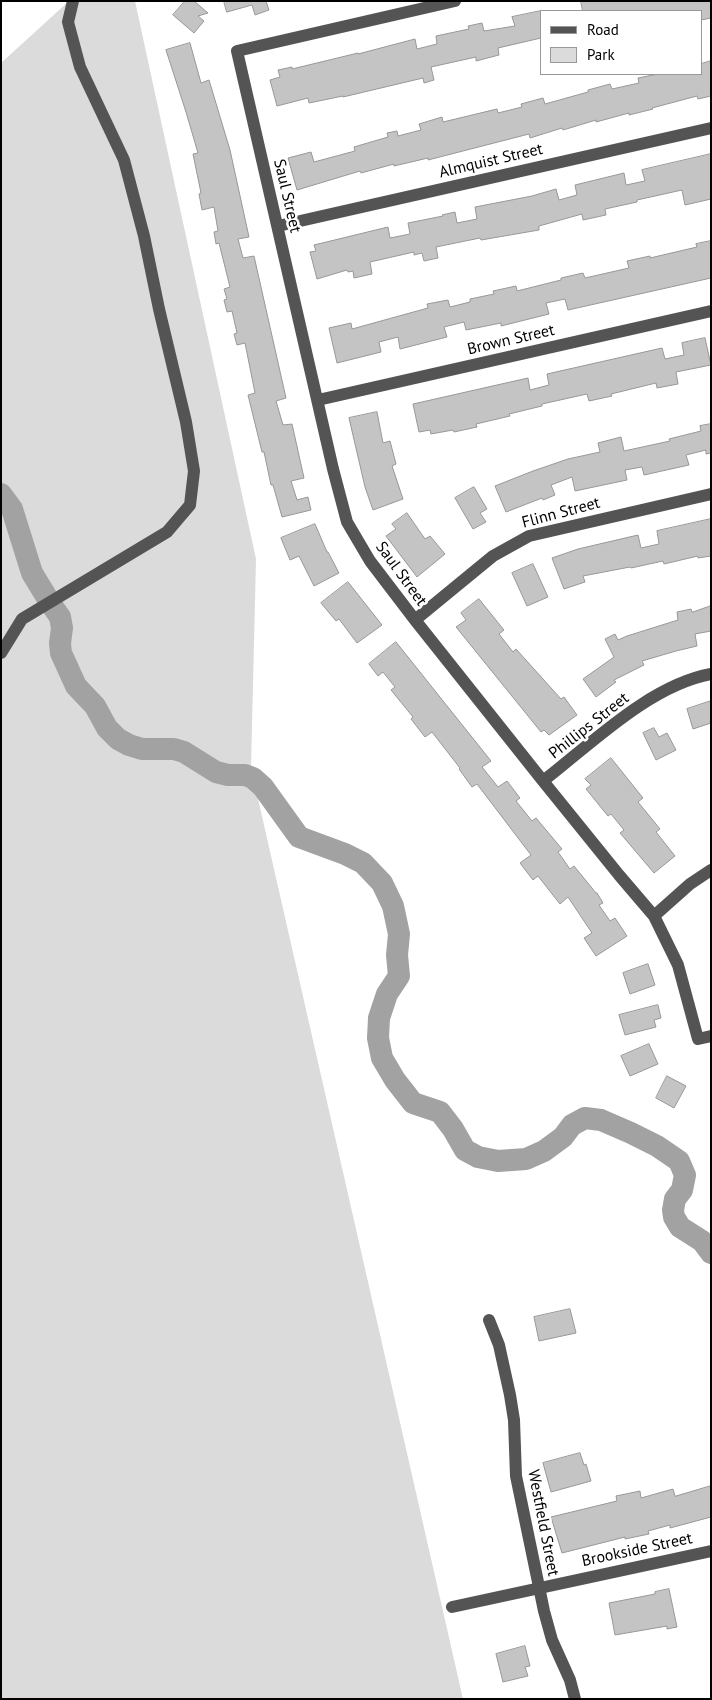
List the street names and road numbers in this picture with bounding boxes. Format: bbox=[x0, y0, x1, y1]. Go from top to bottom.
street label: Almquist Street bbox=[437, 140, 545, 182]
street label: Saul Street bbox=[269, 157, 305, 235]
street label: Brown Street bbox=[466, 321, 556, 359]
street label: Flinn Street bbox=[520, 493, 602, 533]
street label: Saul Street bbox=[371, 538, 431, 610]
street label: Phillips Street bbox=[545, 689, 633, 763]
street label: Westfield Street bbox=[523, 1468, 563, 1578]
street label: Brookside Street bbox=[580, 1529, 694, 1571]

